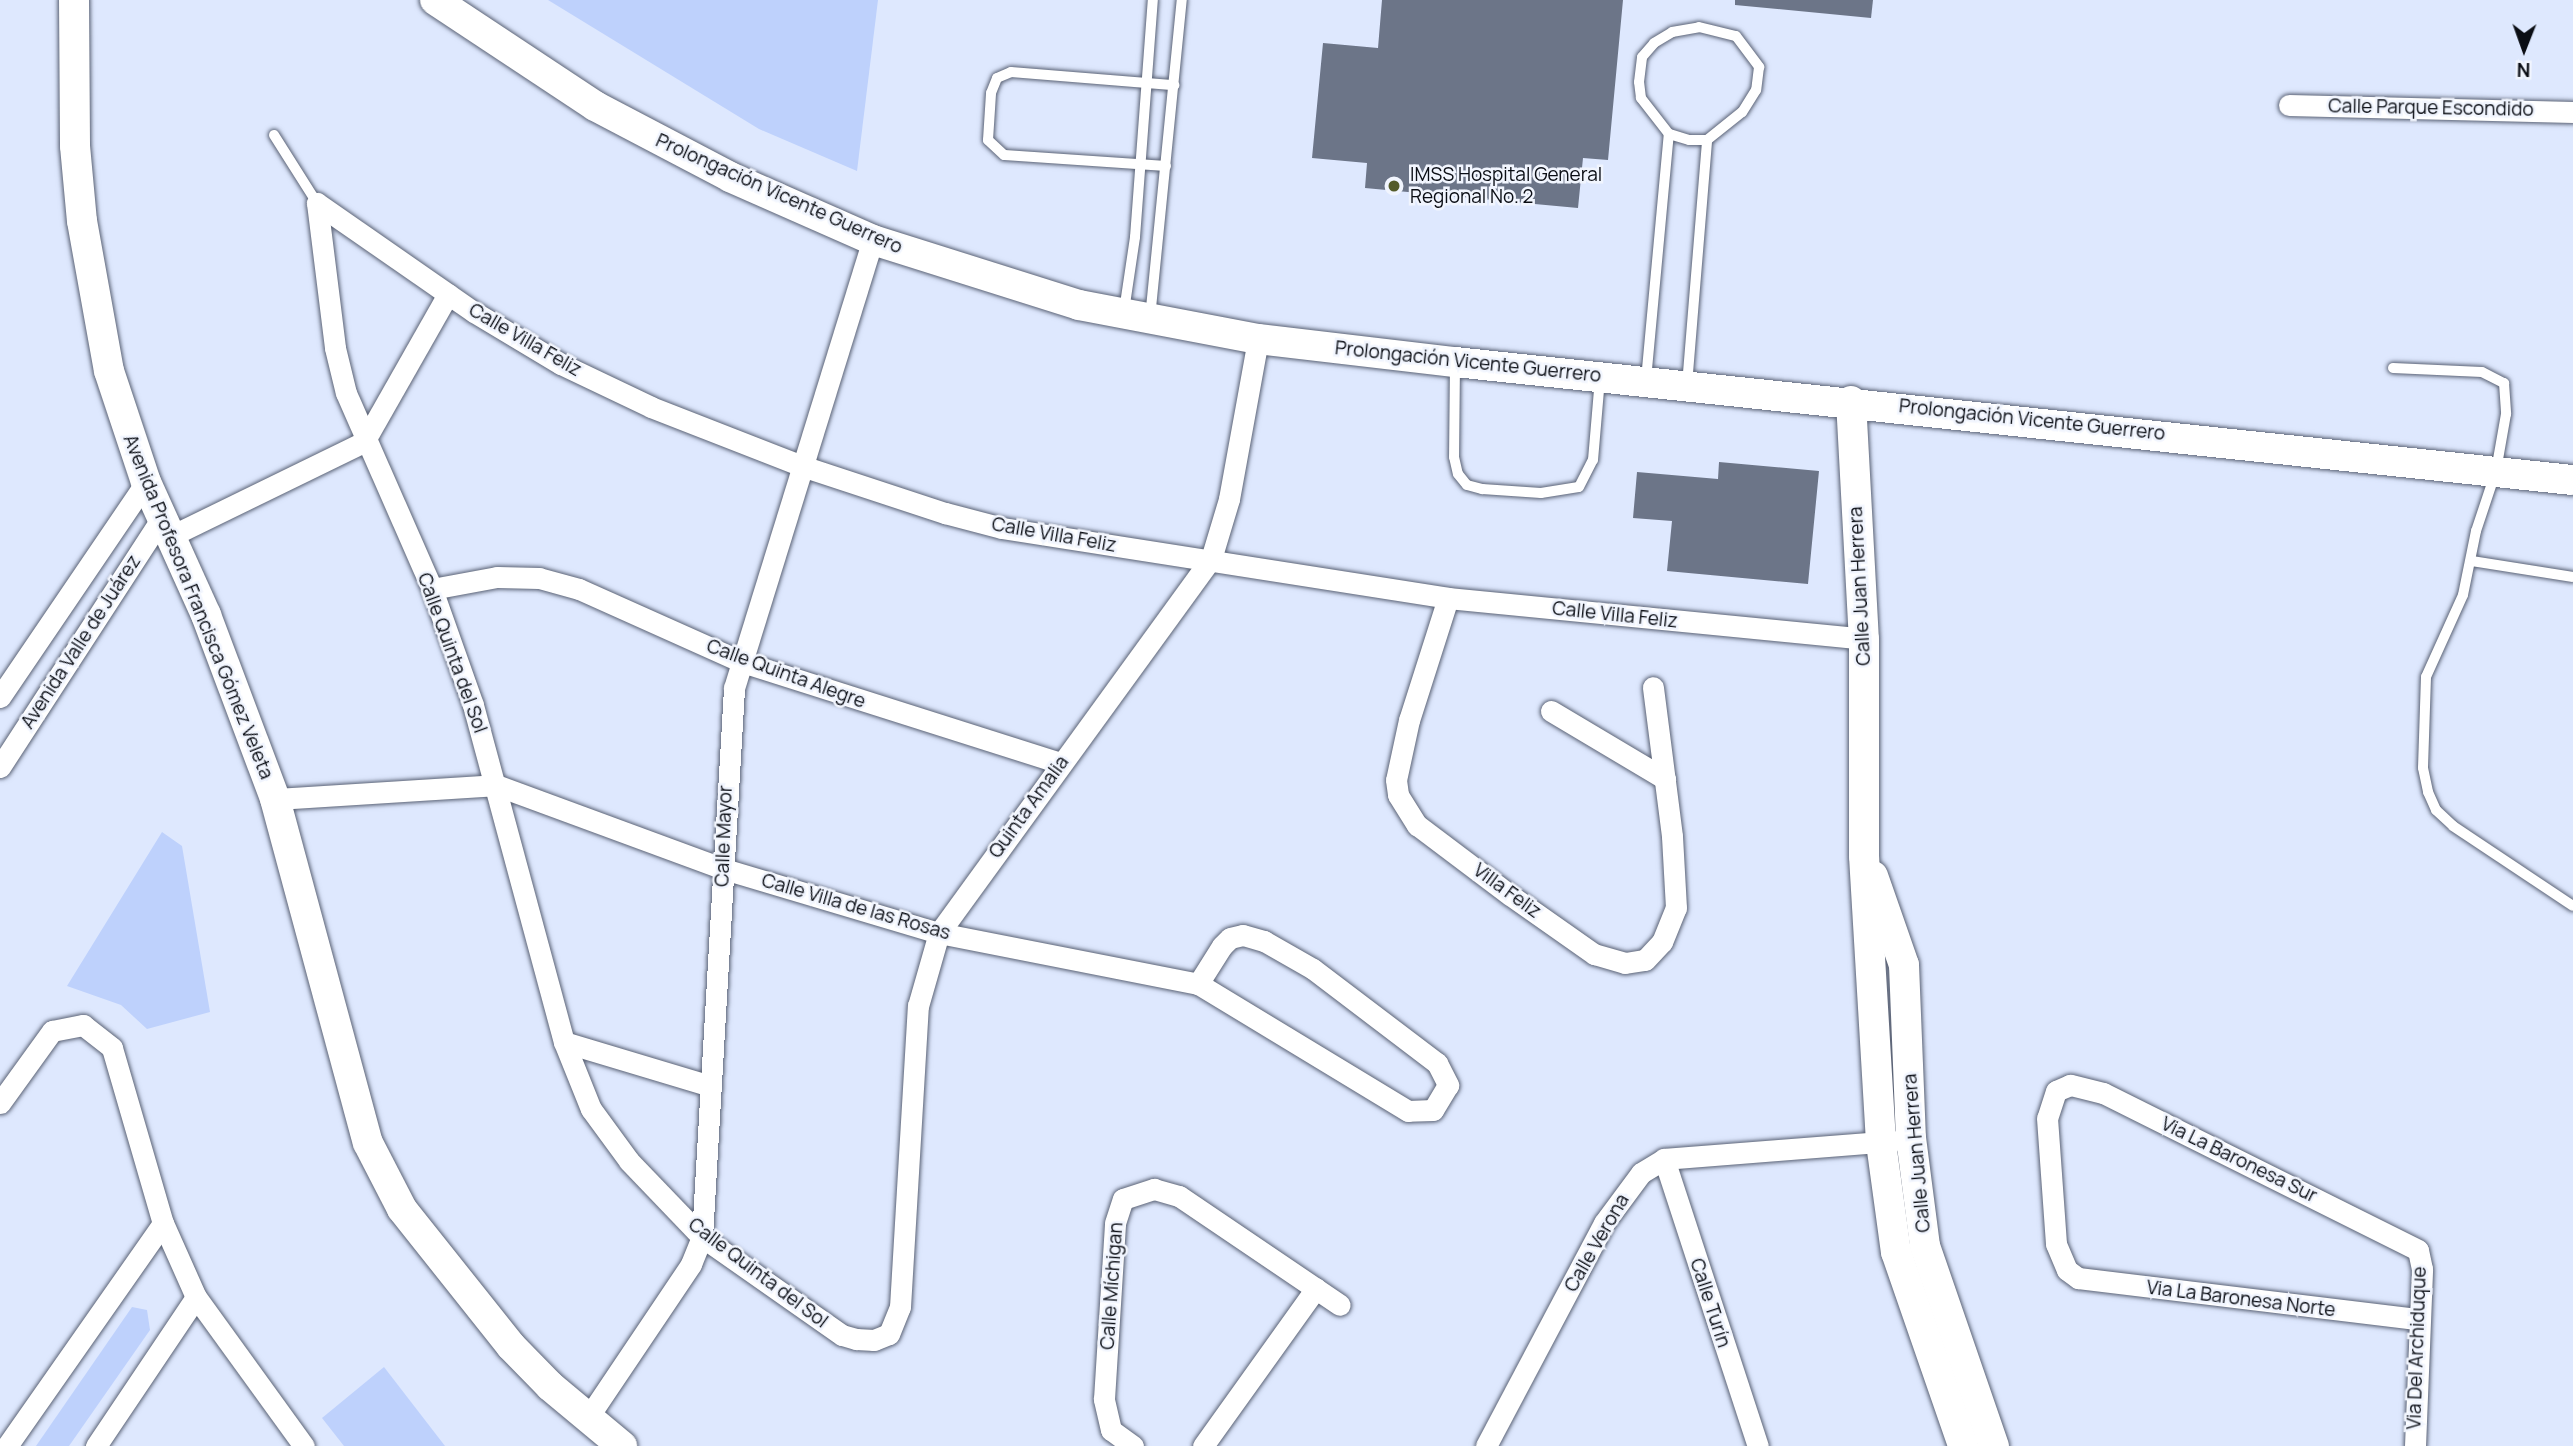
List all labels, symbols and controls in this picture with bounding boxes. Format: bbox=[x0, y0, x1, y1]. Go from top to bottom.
north arrow bbox=[2489, 14, 2559, 84]
text: N bbox=[2517, 57, 2531, 83]
street label: Calle Parque Escondido bbox=[2328, 95, 2534, 121]
street label: Prolongación Vicente Guerrero bbox=[652, 129, 906, 259]
place label: IMSS Hospital General Regional No. 2 bbox=[1410, 164, 1602, 208]
marker: IMSS Hospital General Regional No. 2 bbox=[1384, 176, 1404, 196]
street label: Calle Villa Feliz bbox=[465, 299, 585, 381]
street label: Prolongación Vicente Guerrero bbox=[1334, 337, 1602, 387]
street label: Prolongación Vicente Guerrero bbox=[1898, 395, 2166, 445]
street label: Avenida Profesora Francisca Gómez Veleta bbox=[118, 431, 278, 783]
street label: Calle Juan Herrera bbox=[1844, 506, 1876, 666]
street label: Calle Villa Feliz bbox=[990, 513, 1118, 557]
street label: Avenida Valle de Juárez bbox=[16, 551, 146, 733]
street label: Calle Quinta del Sol bbox=[412, 570, 492, 736]
street label: Calle Villa Feliz bbox=[1551, 597, 1679, 633]
street label: Calle Quinta Alegre bbox=[704, 635, 868, 713]
street label: Quinta Amalia bbox=[984, 751, 1074, 863]
street label: Calle Mayor bbox=[711, 785, 737, 887]
street label: Villa Feliz bbox=[1469, 859, 1545, 923]
street label: Calle Villa de las Rosas bbox=[759, 869, 953, 945]
street label: Calle Juan Herrera bbox=[1899, 1073, 1935, 1233]
street label: Via La Baronesa Sur bbox=[2157, 1112, 2321, 1208]
street label: Calle Verona bbox=[1560, 1190, 1634, 1296]
street label: Calle Quinta del Sol bbox=[684, 1213, 832, 1333]
street label: Calle Míchigan bbox=[1096, 1222, 1128, 1350]
street label: Calle Turín bbox=[1685, 1256, 1735, 1350]
street label: Via Del Archiduque bbox=[2403, 1266, 2431, 1430]
street label: Via La Baronesa Norte bbox=[2145, 1276, 2337, 1322]

